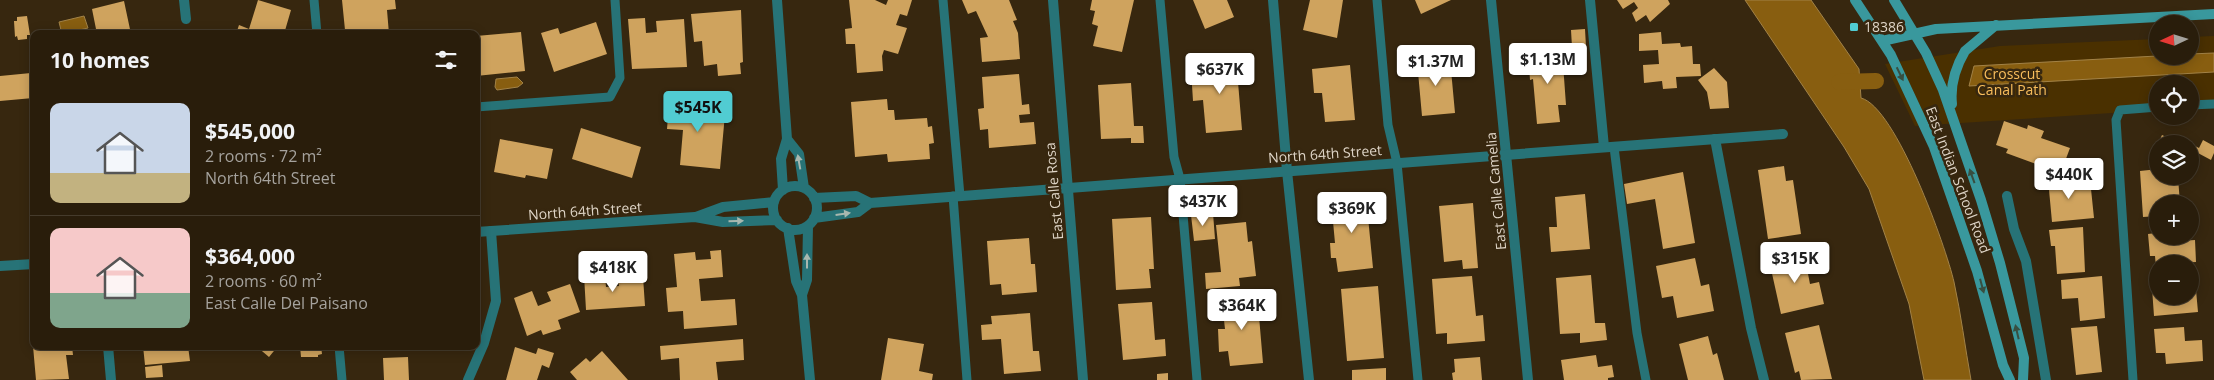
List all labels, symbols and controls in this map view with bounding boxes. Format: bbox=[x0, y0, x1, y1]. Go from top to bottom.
north arrow bbox=[2149, 15, 2199, 65]
map controls bbox=[2149, 15, 2199, 305]
place label: 18386 bbox=[1864, 17, 1904, 36]
marker: 18386 bbox=[1848, 21, 1860, 33]
pin: $1.13M bbox=[1507, 42, 1589, 85]
pin: $1.37M bbox=[1395, 44, 1477, 87]
text: 10 homes bbox=[50, 46, 150, 74]
icon: filters bbox=[432, 46, 460, 74]
text: $1.13M bbox=[1520, 48, 1576, 70]
text: $1.37M bbox=[1408, 50, 1464, 72]
pin: $637K bbox=[1185, 52, 1255, 95]
text: $637K bbox=[1196, 58, 1244, 80]
park label: Crosscut Canal Path bbox=[1977, 64, 2047, 99]
one-way arrow bbox=[1896, 67, 1904, 81]
button: locate bbox=[2149, 75, 2199, 125]
pin: $545K bbox=[663, 90, 733, 133]
text: $545K bbox=[674, 96, 722, 118]
street label: East Indian School Road bbox=[1922, 104, 1995, 256]
text: $545,000 bbox=[205, 117, 295, 145]
icon: home bbox=[90, 123, 150, 183]
street label: East Calle Camelia bbox=[1481, 131, 1510, 251]
button: layers bbox=[2149, 135, 2199, 185]
street label: North 64th Street bbox=[1267, 140, 1383, 167]
street label: East Calle Rosa bbox=[1040, 142, 1067, 240]
text: 2 rooms · 72 m² bbox=[205, 145, 322, 167]
one-way arrow bbox=[795, 153, 803, 169]
pin: $440K bbox=[2034, 158, 2104, 200]
text: $440K bbox=[2045, 163, 2093, 185]
text: North 64th Street bbox=[205, 167, 336, 189]
one-way arrow bbox=[1968, 168, 1976, 183]
pin: $437K bbox=[1168, 184, 1238, 227]
text: $437K bbox=[1179, 190, 1227, 212]
pin: $369K bbox=[1317, 192, 1387, 234]
button: + bbox=[2149, 195, 2199, 245]
street label: North 64th Street bbox=[527, 197, 643, 224]
text: $369K bbox=[1328, 197, 1376, 219]
one-way arrow bbox=[836, 209, 852, 217]
one-way arrow bbox=[728, 217, 744, 225]
text: $364,000 bbox=[205, 242, 295, 270]
pin: $315K bbox=[1760, 242, 1830, 284]
text: $315K bbox=[1771, 247, 1819, 269]
icon: home bbox=[90, 248, 150, 308]
pin: $418K bbox=[578, 250, 648, 293]
one-way arrow bbox=[804, 253, 812, 269]
button: − bbox=[2149, 255, 2199, 305]
text: $418K bbox=[589, 256, 637, 278]
text: 2 rooms · 60 m² bbox=[205, 270, 322, 292]
one-way arrow bbox=[1978, 279, 1986, 294]
pin: $364K bbox=[1207, 288, 1277, 331]
text: East Calle Del Paisano bbox=[205, 292, 368, 314]
text: $364K bbox=[1218, 294, 1266, 316]
one-way arrow bbox=[2013, 324, 2021, 340]

